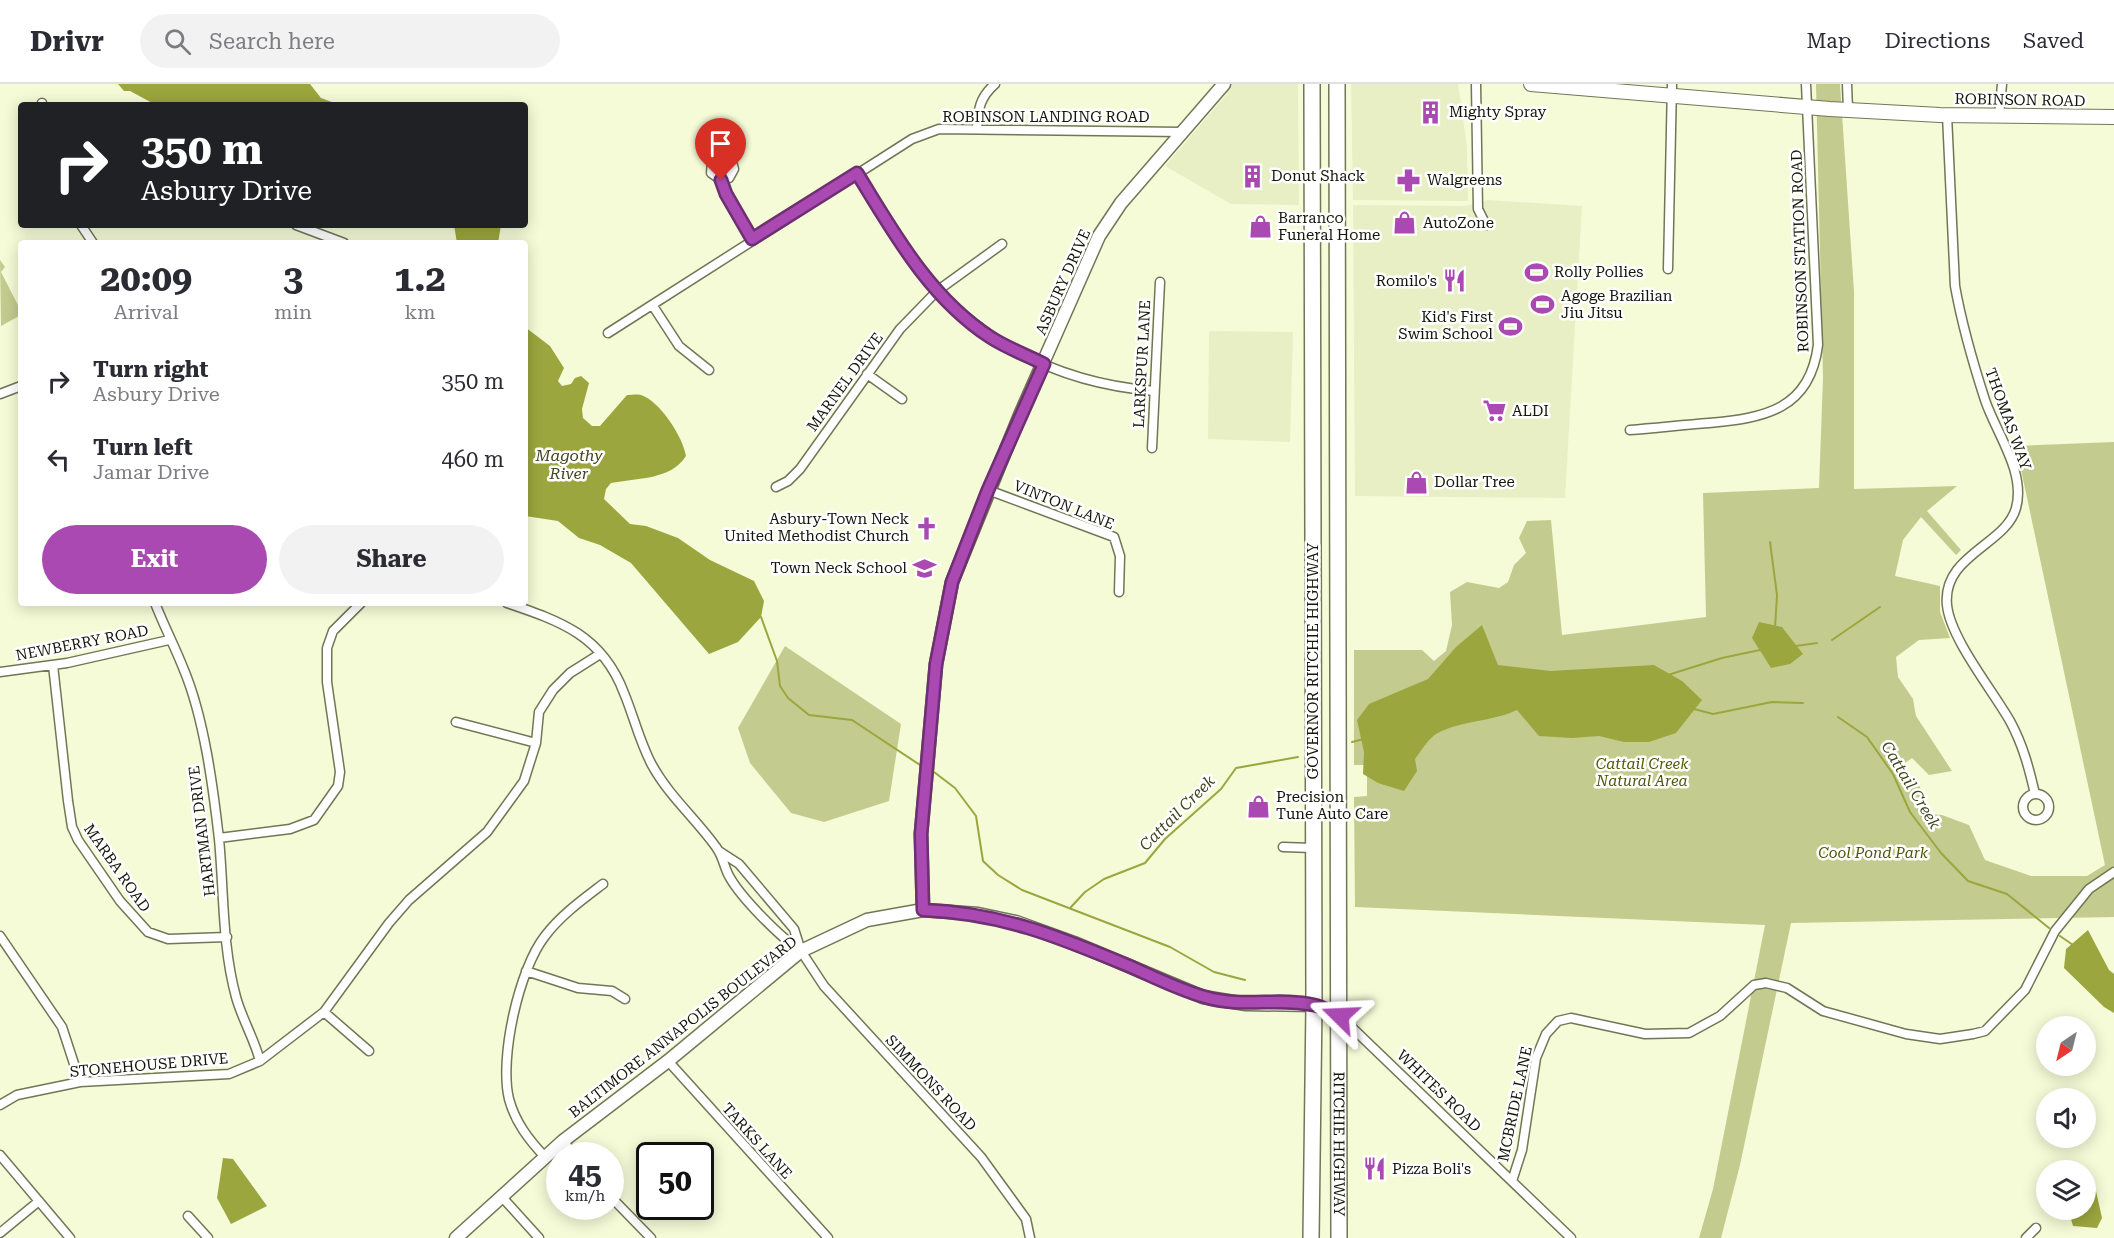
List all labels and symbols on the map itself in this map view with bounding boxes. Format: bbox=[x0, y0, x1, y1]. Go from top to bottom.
street label: ROBINSON ROAD bbox=[1954, 90, 2086, 110]
building icon: Mighty Spray bbox=[1418, 99, 1444, 125]
place label: Mighty Spray bbox=[1449, 103, 1547, 121]
street label: ROBINSON LANDING ROAD bbox=[942, 108, 1150, 126]
pin bbox=[695, 118, 746, 180]
street label: ROBINSON STATION ROAD bbox=[1787, 149, 1813, 353]
building icon: Donut Shack bbox=[1240, 163, 1266, 189]
place label: Donut Shack bbox=[1271, 167, 1366, 185]
pharmacy icon: Walgreens bbox=[1396, 167, 1422, 193]
place label: Walgreens bbox=[1427, 171, 1502, 189]
place label: Barranco Funeral Home bbox=[1278, 209, 1380, 244]
shop icon: AutoZone bbox=[1392, 210, 1418, 236]
shop icon: Barranco Funeral Home bbox=[1247, 214, 1273, 240]
place label: AutoZone bbox=[1423, 214, 1494, 232]
street label: ASBURY DRIVE bbox=[1032, 226, 1094, 338]
sports icon: Rolly Pollies bbox=[1523, 259, 1549, 285]
place label: Rolly Pollies bbox=[1554, 263, 1643, 281]
restaurant icon: Romilo's bbox=[1442, 268, 1468, 294]
place label: Romilo's bbox=[1376, 272, 1437, 290]
place label: Agoge Brazilian Jiu Jitsu bbox=[1561, 287, 1673, 322]
sports icon: Agoge Brazilian Jiu Jitsu bbox=[1530, 292, 1556, 318]
street label: LARKSPUR LANE bbox=[1130, 300, 1154, 428]
place label: Kid's First Swim School bbox=[1398, 308, 1493, 343]
sports icon: Kid's First Swim School bbox=[1498, 313, 1524, 339]
street label: MARNEL DRIVE bbox=[803, 329, 887, 435]
street label: THOMAS WAY bbox=[1981, 366, 2035, 473]
supermarket icon: ALDI bbox=[1481, 398, 1507, 424]
place label: ALDI bbox=[1512, 402, 1549, 420]
water label: Magothy River bbox=[534, 446, 603, 483]
shop icon: Dollar Tree bbox=[1403, 469, 1429, 495]
place label: Dollar Tree bbox=[1434, 473, 1515, 491]
street label: VINTON LANE bbox=[1011, 477, 1117, 533]
place label: Asbury-Town Neck United Methodist Church bbox=[724, 510, 909, 545]
church icon: Asbury-Town Neck United Methodist Church bbox=[914, 515, 940, 541]
street label: GOVERNOR RITCHIE HIGHWAY bbox=[1304, 542, 1322, 779]
school or university icon: Town Neck School bbox=[912, 555, 938, 581]
place label: Town Neck School bbox=[771, 559, 907, 577]
street label: NEWBERRY ROAD bbox=[14, 621, 150, 665]
water label: Cattail Creek bbox=[1877, 738, 1945, 832]
park label: Cattail Creek Natural Area bbox=[1595, 755, 1689, 790]
street label: HARTMAN DRIVE bbox=[185, 765, 219, 897]
water label: Cattail Creek bbox=[1135, 771, 1219, 855]
place label: Precision Tune Auto Care bbox=[1276, 788, 1388, 823]
shop icon: Precision Tune Auto Care bbox=[1245, 793, 1271, 819]
street label: MARBA ROAD bbox=[80, 820, 154, 916]
park label: Cool Pond Park bbox=[1818, 844, 1929, 862]
street label: BALTIMORE ANNAPOLIS BOULEVARD bbox=[565, 932, 801, 1122]
position arrow bbox=[1308, 984, 1372, 1048]
north arrow bbox=[2036, 1016, 2096, 1076]
street label: SIMMONS ROAD bbox=[882, 1031, 980, 1135]
street label: MCBRIDE LANE bbox=[1494, 1045, 1536, 1163]
street label: WHITES ROAD bbox=[1393, 1046, 1485, 1136]
street label: STONEHOUSE DRIVE bbox=[69, 1049, 229, 1081]
street label: RITCHIE HIGHWAY bbox=[1330, 1071, 1348, 1217]
street label: TARKS LANE bbox=[718, 1099, 796, 1183]
speed limit sign: 50 bbox=[636, 1142, 714, 1220]
restaurant icon: Pizza Boli's bbox=[1361, 1156, 1387, 1182]
place label: Pizza Boli's bbox=[1392, 1160, 1471, 1178]

